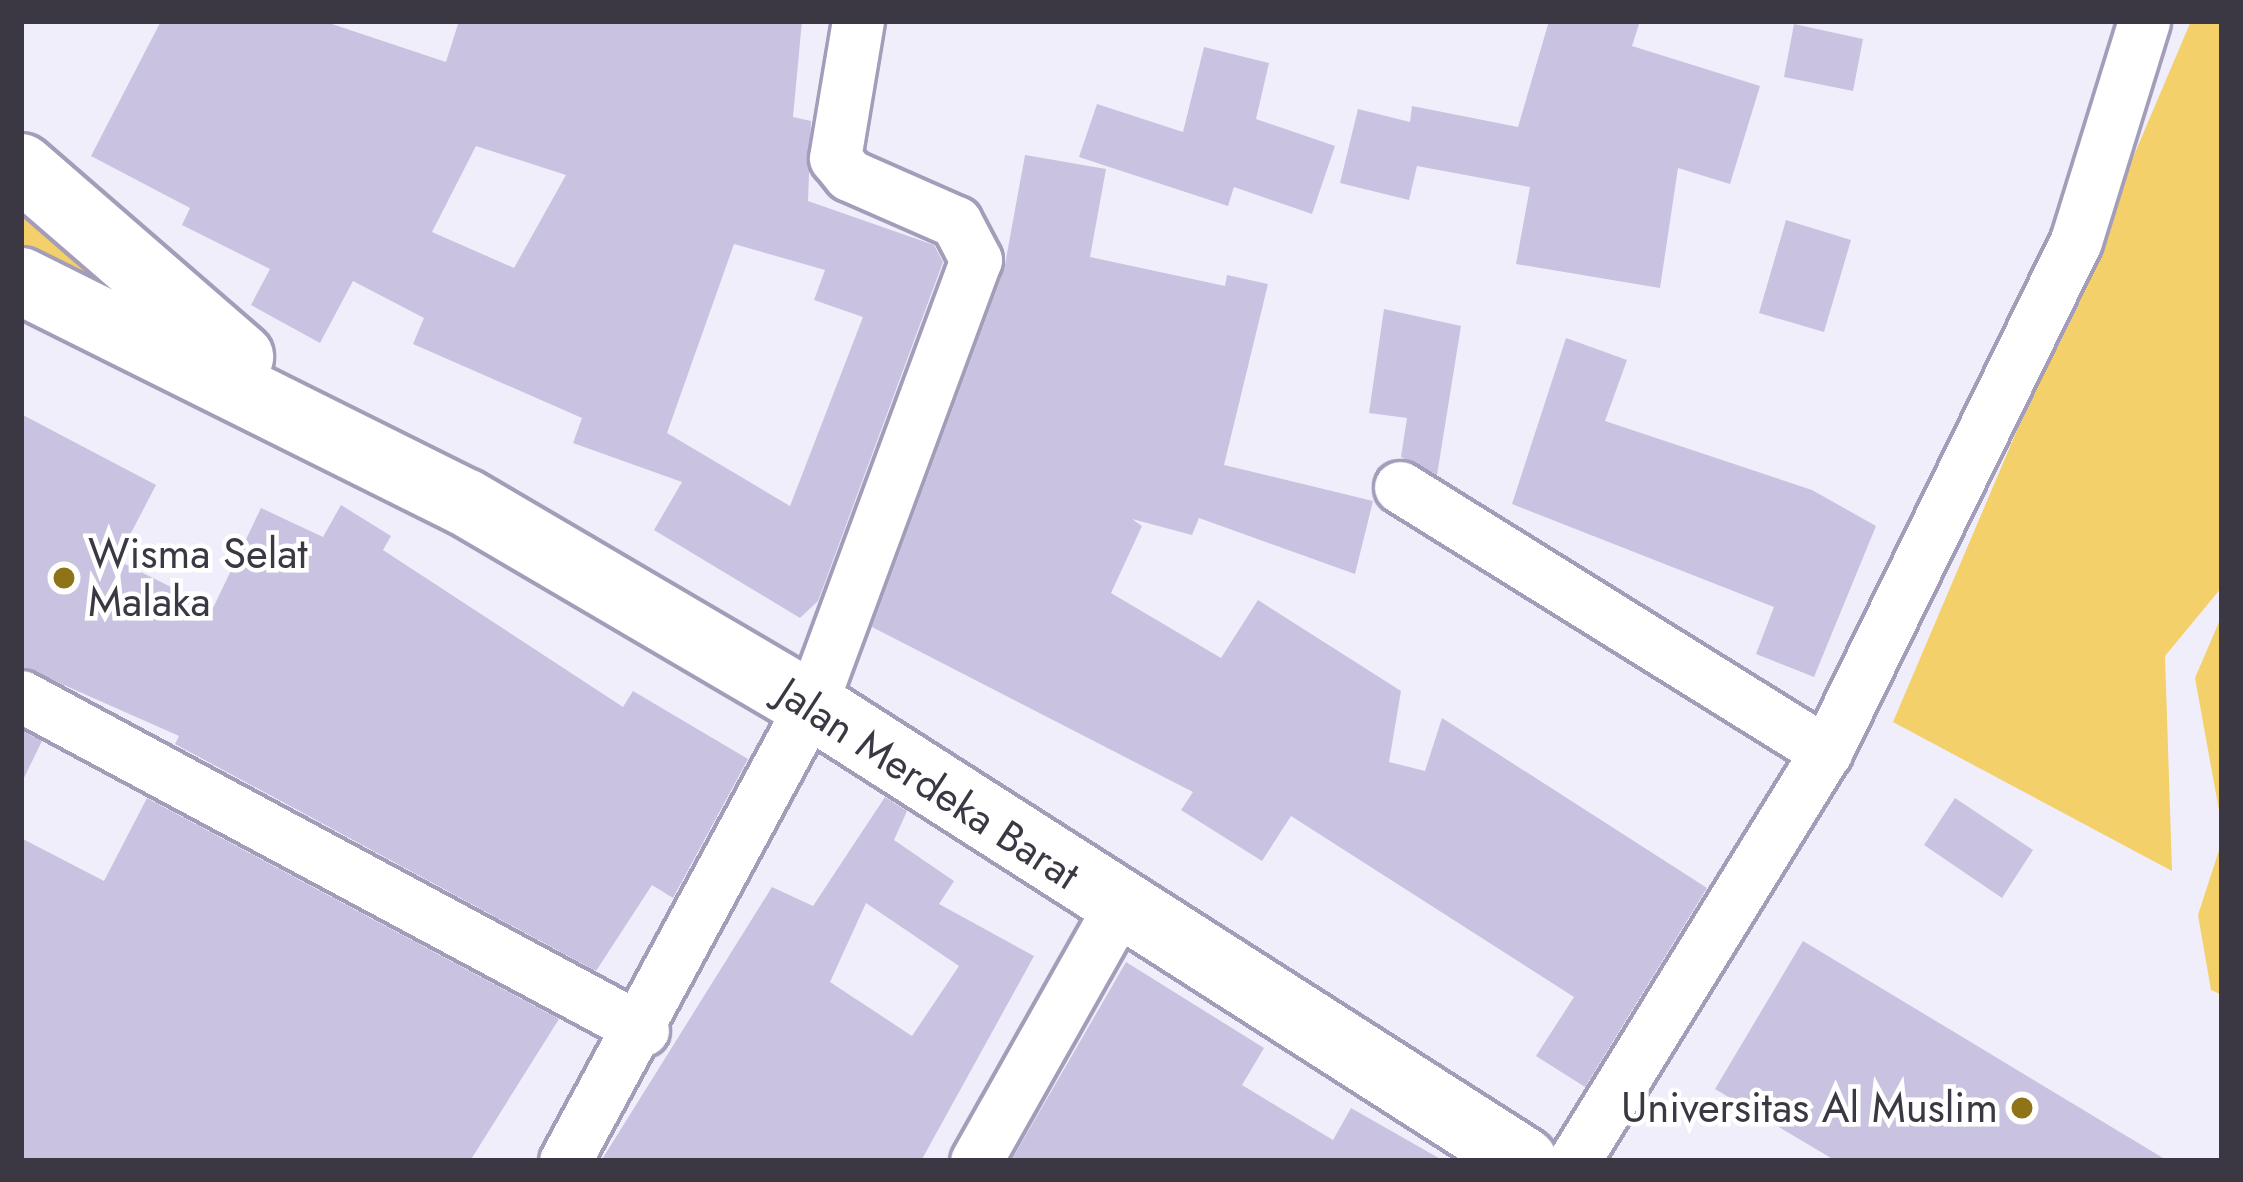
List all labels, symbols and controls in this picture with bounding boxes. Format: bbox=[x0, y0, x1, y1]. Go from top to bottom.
place label: Wisma Selat Malaka bbox=[88, 529, 308, 628]
marker: Wisma Selat Malaka bbox=[51, 565, 77, 591]
street label: Jalan Merdeka Barat bbox=[767, 668, 1089, 900]
place label: Universitas Al Muslim bbox=[1621, 1083, 1998, 1133]
marker: Universitas Al Muslim bbox=[2009, 1095, 2035, 1121]

